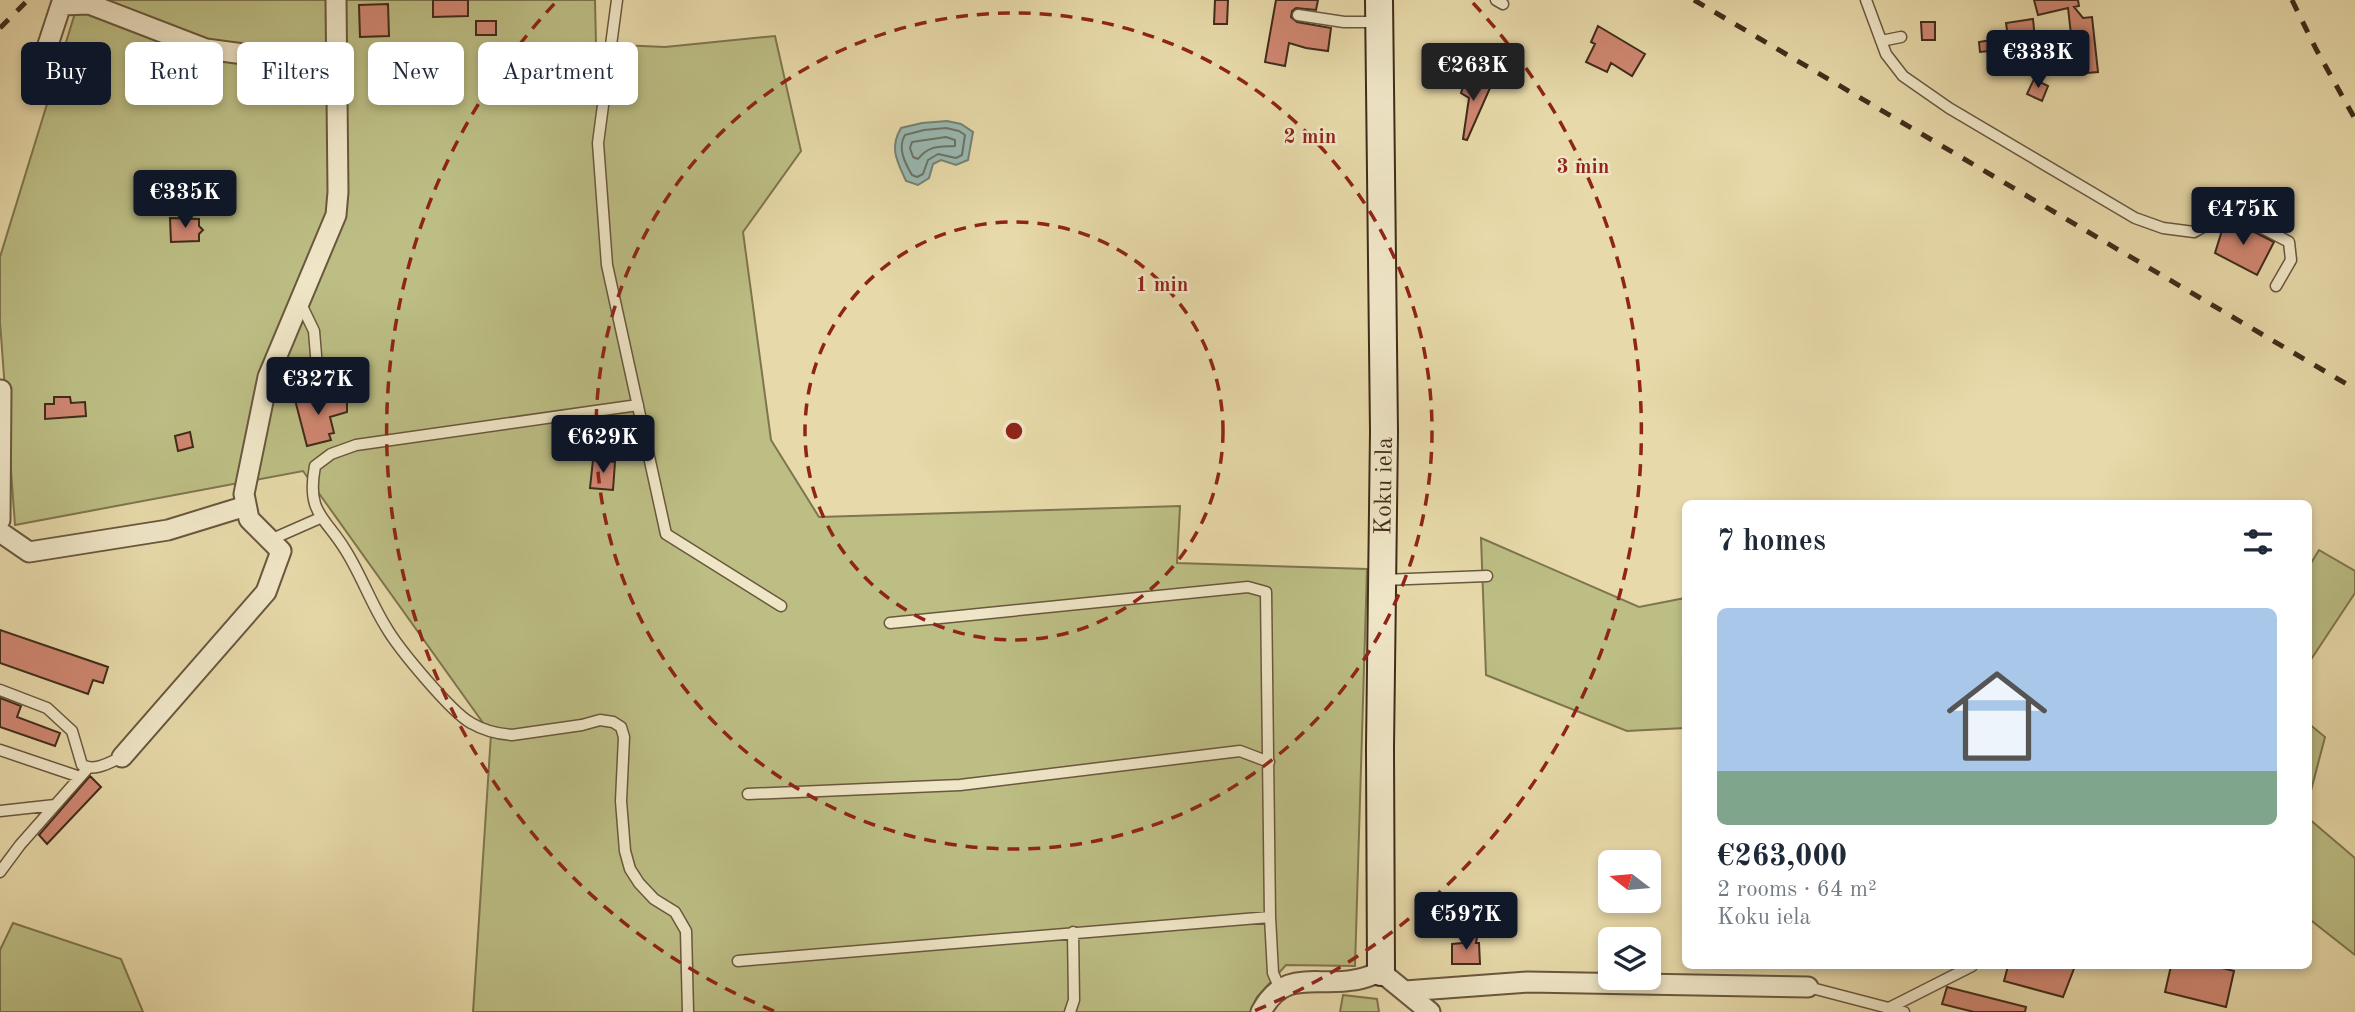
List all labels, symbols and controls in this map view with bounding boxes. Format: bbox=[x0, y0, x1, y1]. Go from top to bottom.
pin: €333K bbox=[1989, 31, 2087, 90]
text: €333K bbox=[2002, 41, 2074, 64]
chip: Buy bbox=[21, 42, 111, 105]
chip: Rent bbox=[125, 42, 223, 105]
chip: Filters bbox=[237, 42, 354, 105]
chip: New bbox=[368, 42, 464, 105]
chip: Apartment bbox=[478, 42, 638, 105]
pin: €263K bbox=[1424, 43, 1522, 103]
text: €263K bbox=[1437, 54, 1509, 77]
text: 2 min bbox=[1284, 127, 1336, 148]
text: 3 min bbox=[1557, 157, 1609, 178]
pin: €335K bbox=[136, 170, 234, 230]
text: €335K bbox=[149, 181, 221, 204]
pin: €475K bbox=[2194, 188, 2292, 247]
text: €475K bbox=[2207, 198, 2279, 221]
text: 1 min bbox=[1136, 275, 1188, 296]
pin: €327K bbox=[269, 358, 367, 417]
text: €327K bbox=[282, 368, 354, 391]
pin: €629K bbox=[554, 416, 652, 475]
centre of rings bbox=[1002, 419, 1026, 443]
text: €629K bbox=[567, 426, 639, 449]
street label: Koku iela bbox=[1372, 437, 1398, 535]
icon: filters bbox=[2239, 523, 2277, 561]
text: 7 homes bbox=[1717, 527, 1826, 557]
icon: home bbox=[1934, 653, 2060, 779]
text: €263,000 bbox=[1717, 842, 1847, 872]
north arrow bbox=[1598, 850, 1661, 914]
map controls bbox=[1598, 850, 1661, 990]
text: 2 rooms · 64 m² bbox=[1717, 878, 1877, 901]
pin: €597K bbox=[1417, 892, 1515, 952]
text: €597K bbox=[1430, 903, 1502, 926]
text: Koku iela bbox=[1717, 906, 1811, 929]
button: layers bbox=[1598, 927, 1661, 990]

